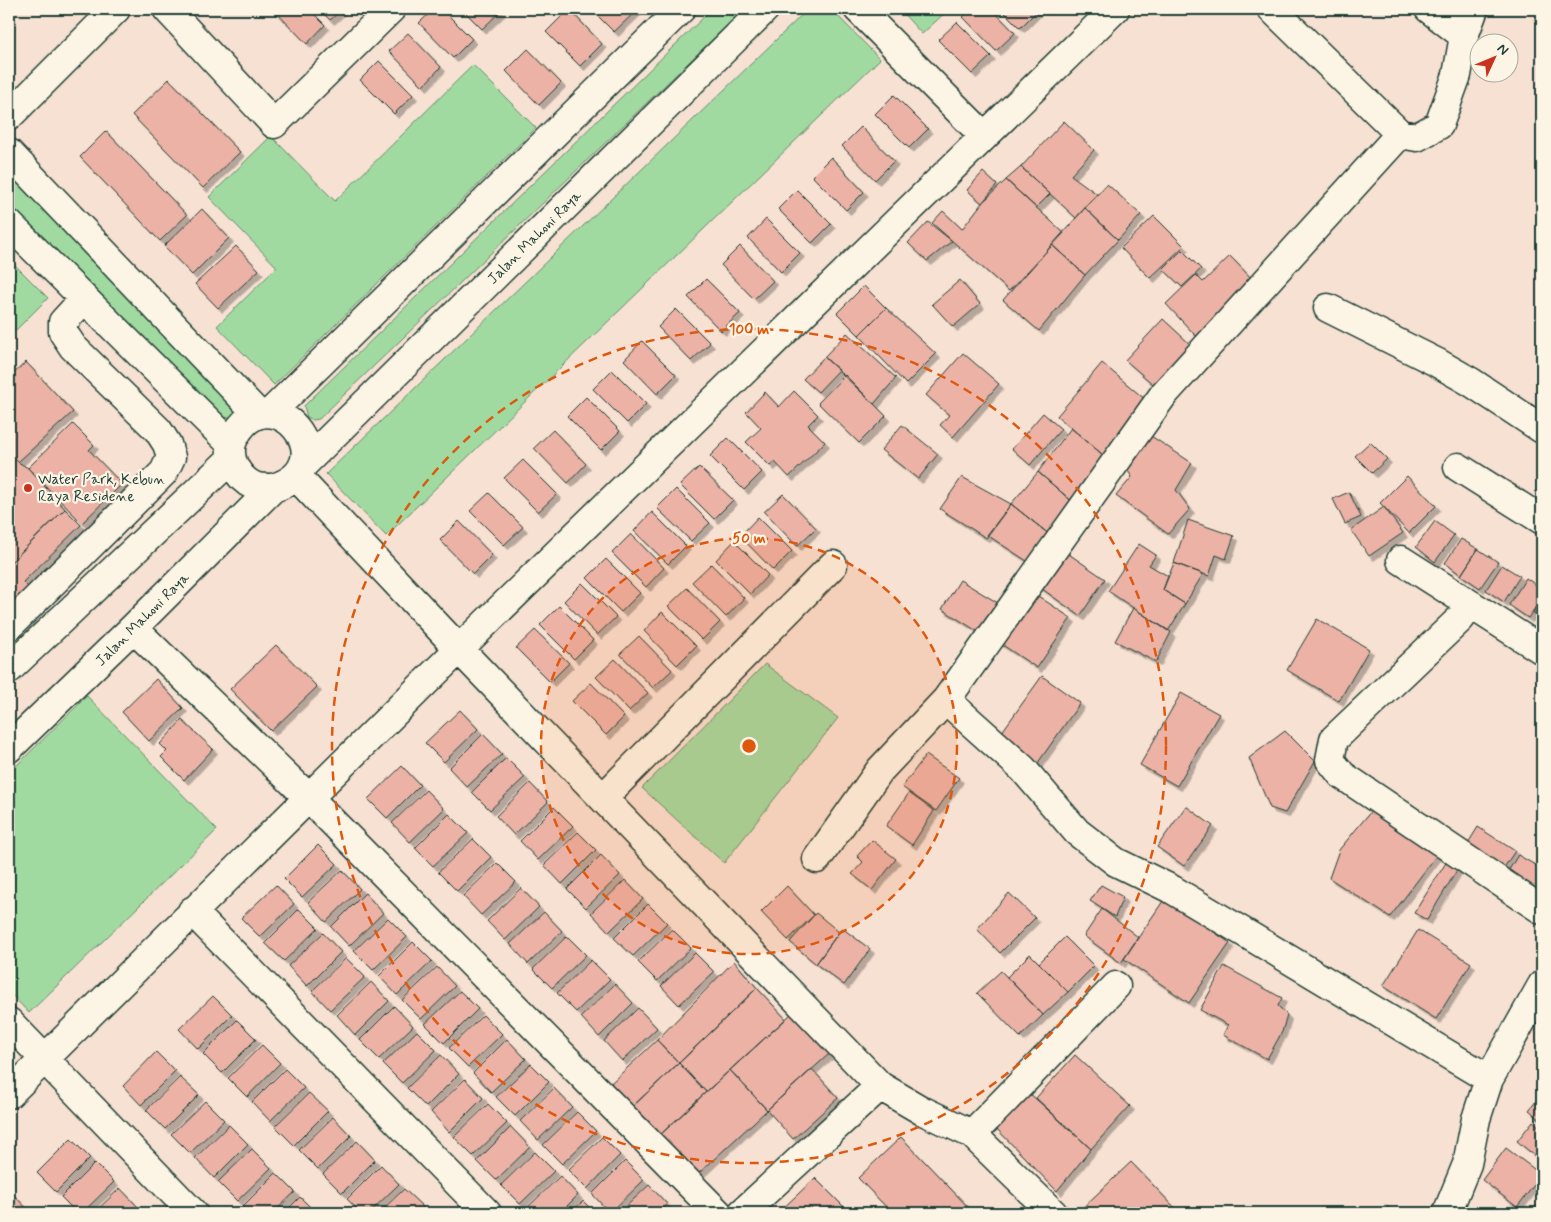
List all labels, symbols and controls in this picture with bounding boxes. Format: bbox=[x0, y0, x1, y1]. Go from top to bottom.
north arrow bbox=[1468, 32, 1518, 82]
text: N bbox=[1493, 40, 1512, 59]
street label: Jalan Mahoni Raya bbox=[483, 186, 587, 289]
text: 100 m bbox=[729, 320, 769, 340]
place label: Water Park, Kebun Raya Residene bbox=[38, 470, 165, 507]
marker: Water Park, Kebun Raya Residene bbox=[22, 482, 34, 494]
text: 50 m bbox=[732, 529, 766, 549]
street label: Jalan Mahoni Raya bbox=[91, 568, 195, 671]
centre of rings bbox=[740, 737, 758, 755]

